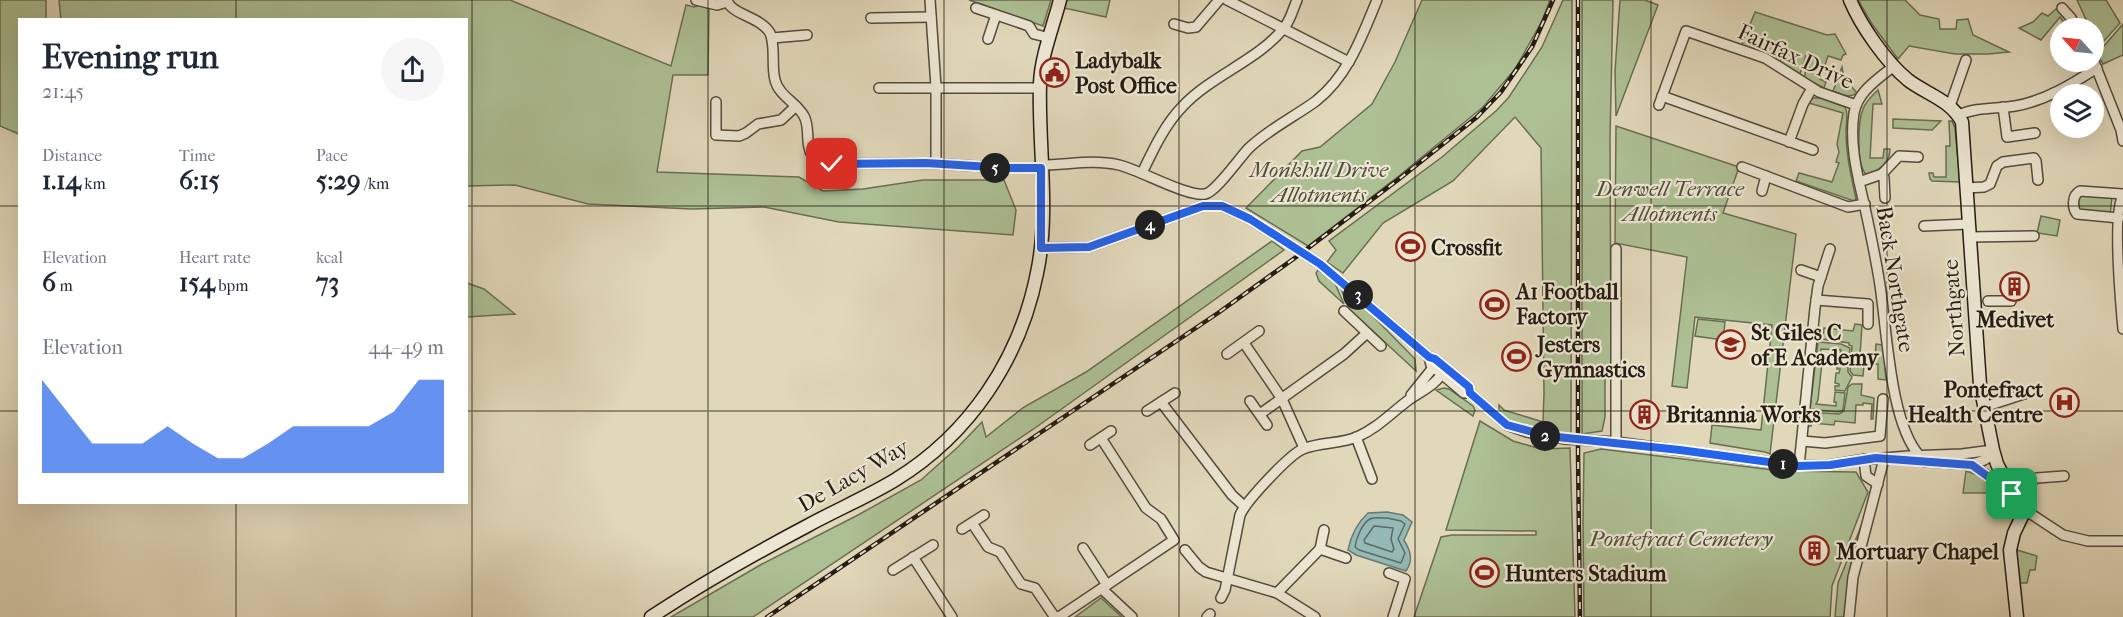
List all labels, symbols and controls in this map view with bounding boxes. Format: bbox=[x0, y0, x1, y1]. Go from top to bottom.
north arrow bbox=[2050, 18, 2104, 72]
map controls bbox=[2050, 18, 2104, 138]
street label: Fairfax Drive bbox=[1733, 19, 1858, 95]
text: Evening run bbox=[42, 38, 219, 77]
button: share bbox=[381, 38, 444, 101]
place label: Ladybalk Post Office bbox=[1075, 48, 1177, 99]
public building icon: Ladybalk Post Office bbox=[1038, 57, 1070, 89]
text: 21:45 bbox=[42, 80, 84, 103]
button: layers bbox=[2050, 84, 2104, 138]
pin bbox=[806, 138, 857, 189]
text: Distance bbox=[42, 146, 102, 165]
text: Time bbox=[179, 146, 215, 165]
text: Pace bbox=[316, 146, 348, 165]
icon: check bbox=[815, 147, 848, 180]
pin: 5 bbox=[980, 153, 1010, 183]
park label: Monkhill Drive Allotments bbox=[1248, 157, 1389, 208]
text: 5 bbox=[992, 158, 998, 177]
text: 1.14 bbox=[42, 165, 81, 196]
text: 6:15 bbox=[179, 165, 220, 196]
text: 5:29 bbox=[316, 165, 361, 196]
text: km bbox=[81, 174, 106, 193]
text: /km bbox=[361, 174, 389, 193]
park label: Denwell Terrace Allotments bbox=[1594, 176, 1745, 227]
street label: Back Northgate bbox=[1871, 204, 1919, 354]
pin: 4 bbox=[1135, 210, 1165, 240]
text: 4 bbox=[1145, 215, 1155, 234]
sports icon: Crossfit bbox=[1394, 231, 1426, 263]
place label: Crossfit bbox=[1431, 235, 1504, 261]
text: Elevation bbox=[42, 248, 107, 267]
text: Heart rate bbox=[179, 248, 251, 267]
text: kcal bbox=[316, 248, 343, 267]
street label: Northgate bbox=[1938, 258, 1970, 358]
text: 6 bbox=[42, 267, 56, 298]
text: 154 bbox=[179, 267, 215, 298]
text: 73 bbox=[316, 267, 339, 298]
building icon: Medivet bbox=[1999, 271, 2031, 303]
text: m bbox=[56, 276, 73, 295]
text: bpm bbox=[215, 276, 248, 295]
place label: A1 Football Factory bbox=[1514, 279, 1619, 330]
pin: 3 bbox=[1343, 280, 1373, 310]
text: 3 bbox=[1355, 285, 1361, 304]
sports icon: A1 Football Factory bbox=[1479, 288, 1511, 320]
place label: Medivet bbox=[1975, 307, 2055, 333]
place label: St Giles C of E Academy bbox=[1751, 320, 1880, 371]
school or university icon: St Giles C of E Academy bbox=[1714, 329, 1746, 361]
place label: Jesters Gymnastics bbox=[1535, 332, 1645, 383]
text: Elevation bbox=[42, 336, 123, 359]
text: 44–49 m bbox=[368, 336, 444, 359]
sports icon: Jesters Gymnastics bbox=[1500, 341, 1532, 373]
place label: Pontefract Health Centre bbox=[1908, 377, 2044, 428]
hospital icon: Pontefract Health Centre bbox=[2048, 386, 2080, 418]
building icon: Britannia Works bbox=[1629, 398, 1661, 430]
place label: Britannia Works bbox=[1666, 402, 1821, 428]
pin: 2 bbox=[1530, 421, 1560, 451]
text: 2 bbox=[1541, 426, 1549, 445]
street label: De Lacy Way bbox=[794, 433, 915, 518]
pin: 1 bbox=[1768, 449, 1798, 479]
text: 1 bbox=[1780, 454, 1786, 473]
pin bbox=[1986, 468, 2037, 519]
icon: arrive bbox=[1995, 477, 2028, 510]
park label: Pontefract Cemetery bbox=[1588, 526, 1774, 552]
building icon: Mortuary Chapel bbox=[1799, 535, 1831, 567]
place label: Mortuary Chapel bbox=[1835, 539, 2000, 565]
sports icon: Hunters Stadium bbox=[1468, 557, 1500, 589]
place label: Hunters Stadium bbox=[1505, 561, 1667, 587]

